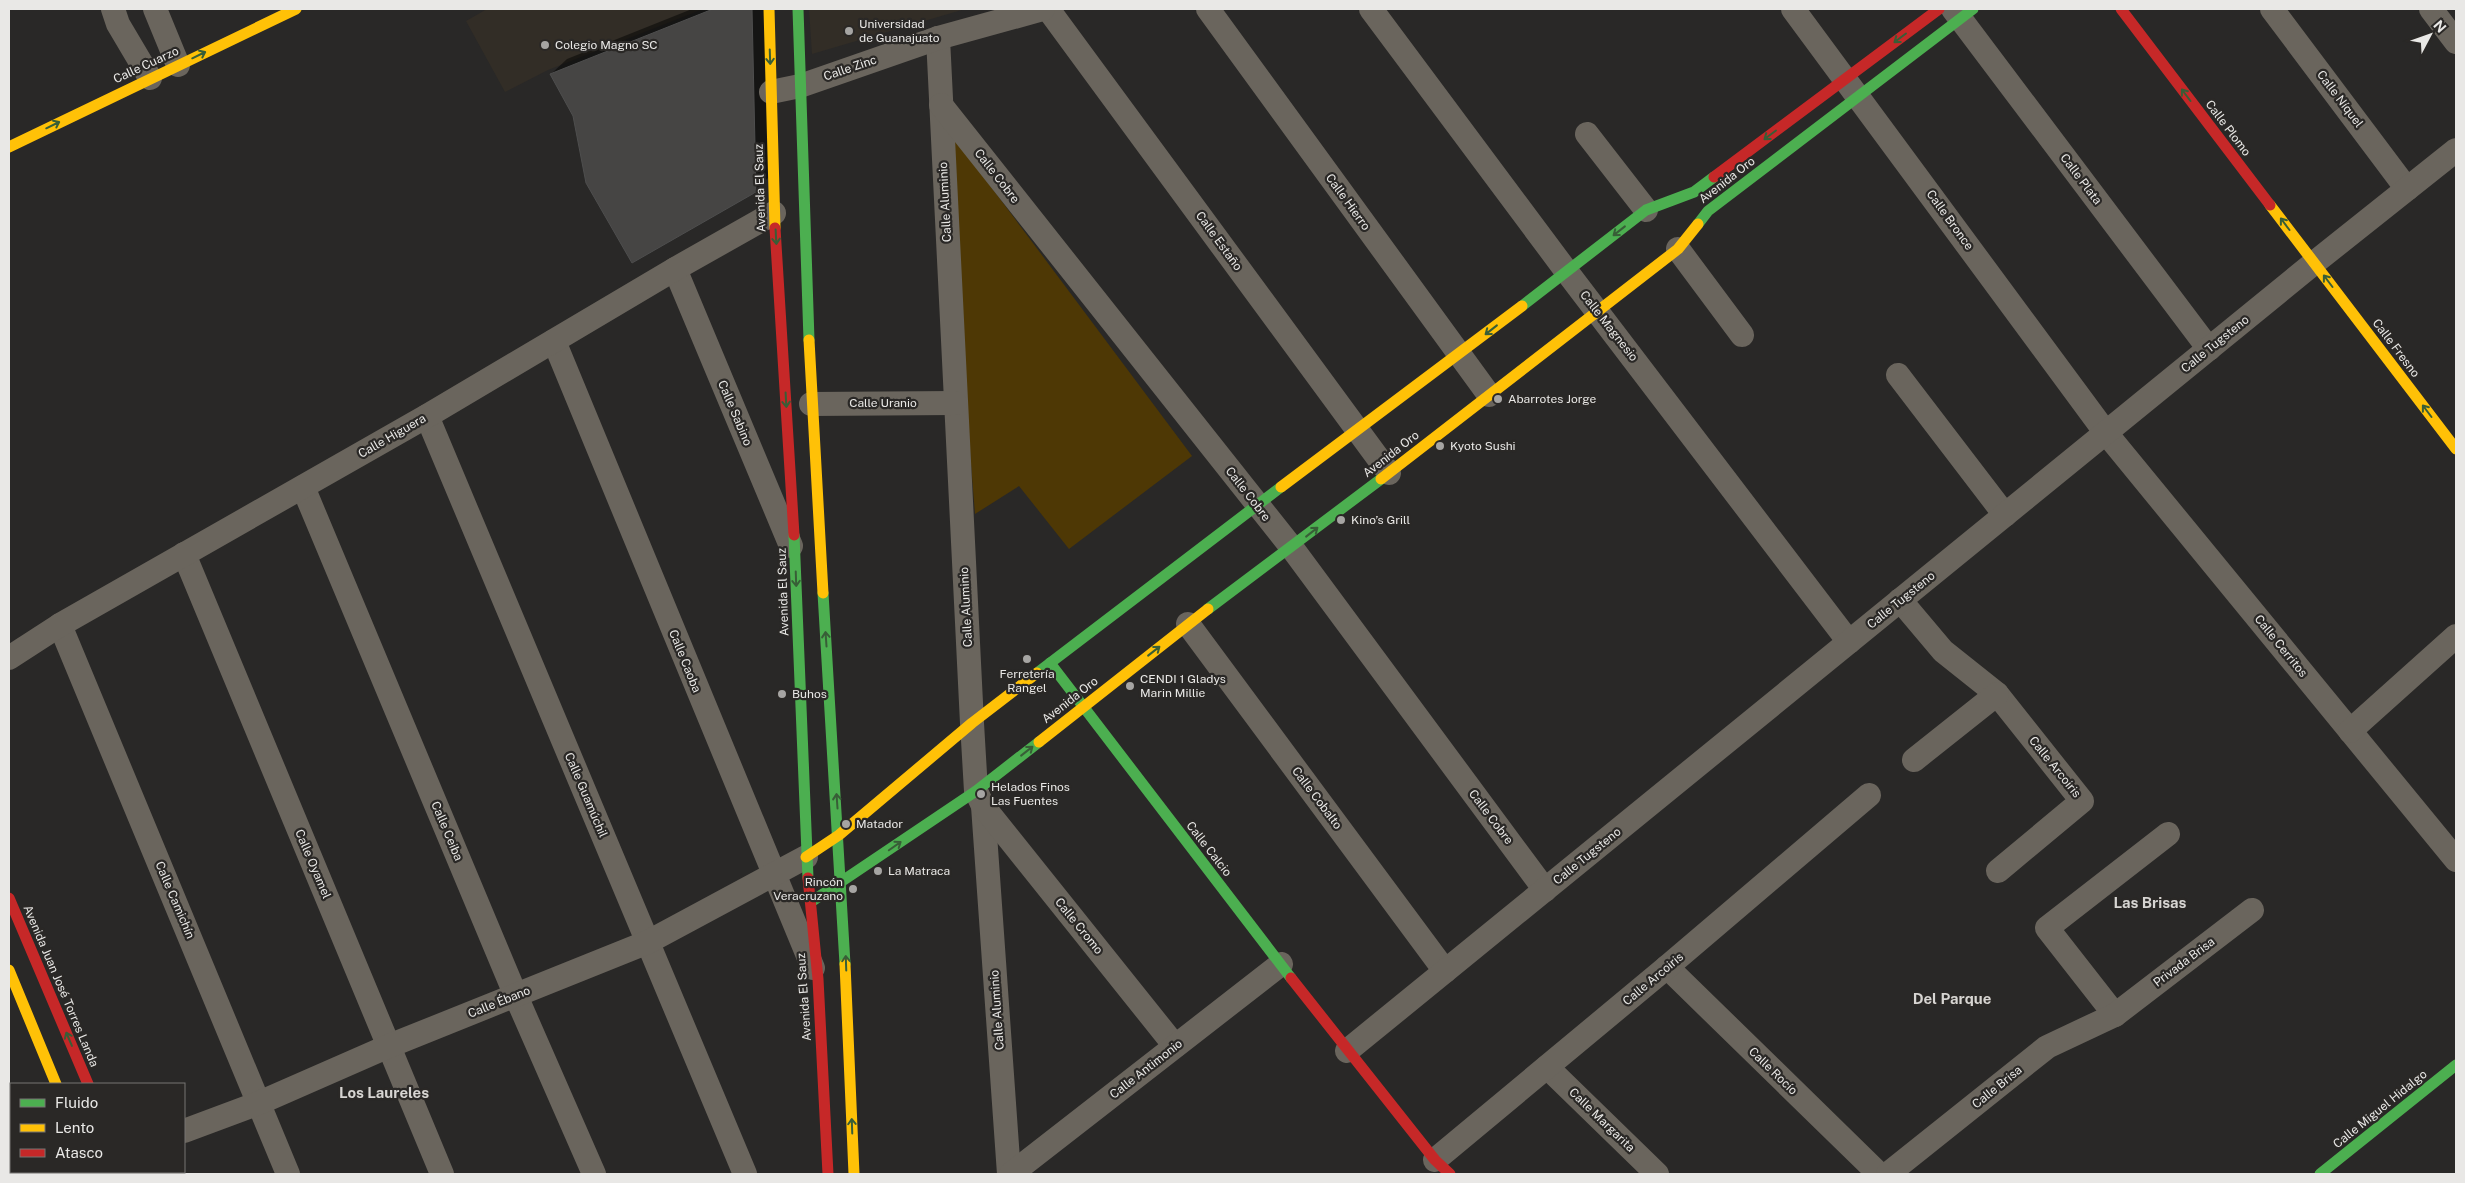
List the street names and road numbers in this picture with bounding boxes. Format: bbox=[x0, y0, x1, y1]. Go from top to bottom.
street label: Calle Cuarzo bbox=[111, 44, 181, 86]
street label: Calle Zinc bbox=[822, 52, 878, 84]
street label: Calle Níquel bbox=[2314, 68, 2366, 131]
street label: Calle Plomo bbox=[2202, 97, 2254, 159]
street label: Avenida El Sauz bbox=[751, 143, 769, 232]
street label: Calle Cobre bbox=[972, 146, 1023, 206]
street label: Calle Plata bbox=[2057, 151, 2105, 207]
street label: Avenida Oro bbox=[1696, 154, 1758, 206]
street label: Calle Aluminio bbox=[936, 161, 954, 242]
street label: Calle Hierro bbox=[1323, 171, 1373, 233]
street label: Calle Bronce bbox=[1924, 187, 1977, 253]
street label: Calle Estaño bbox=[1193, 209, 1245, 273]
street label: Calle Magnesio bbox=[1577, 288, 1641, 364]
street label: Calle Tugsteno bbox=[2178, 312, 2252, 376]
street label: Calle Fresno bbox=[2369, 316, 2423, 380]
street label: Calle Sabino bbox=[715, 378, 755, 448]
street label: Calle Uranio bbox=[849, 396, 917, 410]
street label: Calle Higuera bbox=[356, 411, 428, 461]
street label: Avenida Oro bbox=[1360, 428, 1422, 480]
street label: Calle Cobre bbox=[1223, 464, 1274, 524]
street label: Avenida El Sauz bbox=[774, 547, 792, 636]
street label: Calle Aluminio bbox=[957, 566, 975, 647]
street label: Calle Tugsteno bbox=[1864, 568, 1938, 632]
street label: Calle Cerritos bbox=[2252, 612, 2310, 680]
street label: Calle Caoba bbox=[666, 628, 704, 694]
street label: Avenida Oro bbox=[1039, 674, 1101, 726]
street label: Calle Arcoiris bbox=[2026, 734, 2084, 800]
street label: Calle Guamúchil bbox=[562, 750, 610, 840]
street label: Calle Cobalto bbox=[1289, 764, 1345, 832]
street label: Calle Cobre bbox=[1466, 787, 1516, 847]
street label: Calle Ceiba bbox=[428, 799, 466, 863]
street label: Calle Calcio bbox=[1183, 819, 1235, 879]
street label: Calle Tugsteno bbox=[1550, 824, 1624, 888]
street label: Calle Oyamel bbox=[292, 827, 334, 901]
street label: Calle Camichín bbox=[152, 859, 198, 941]
street label: Calle Cromo bbox=[1052, 895, 1106, 957]
street label: Avenida Juan José Torres Landa bbox=[20, 903, 102, 1069]
street label: Privada Brisa bbox=[2151, 934, 2217, 990]
street label: Calle Arcoiris bbox=[1620, 950, 1686, 1008]
street label: Avenida El Sauz bbox=[794, 952, 814, 1042]
street label: Calle Aluminio bbox=[987, 969, 1007, 1051]
street label: Calle Ébano bbox=[466, 983, 532, 1021]
street label: Calle Antimonio bbox=[1107, 1036, 1185, 1102]
street label: Calle Rocío bbox=[1746, 1044, 1800, 1098]
street label: Calle Brisa bbox=[1969, 1063, 2025, 1111]
street label: Calle Miguel Hidalgo bbox=[2330, 1067, 2430, 1151]
street label: Calle Margarita bbox=[1566, 1085, 1638, 1155]

